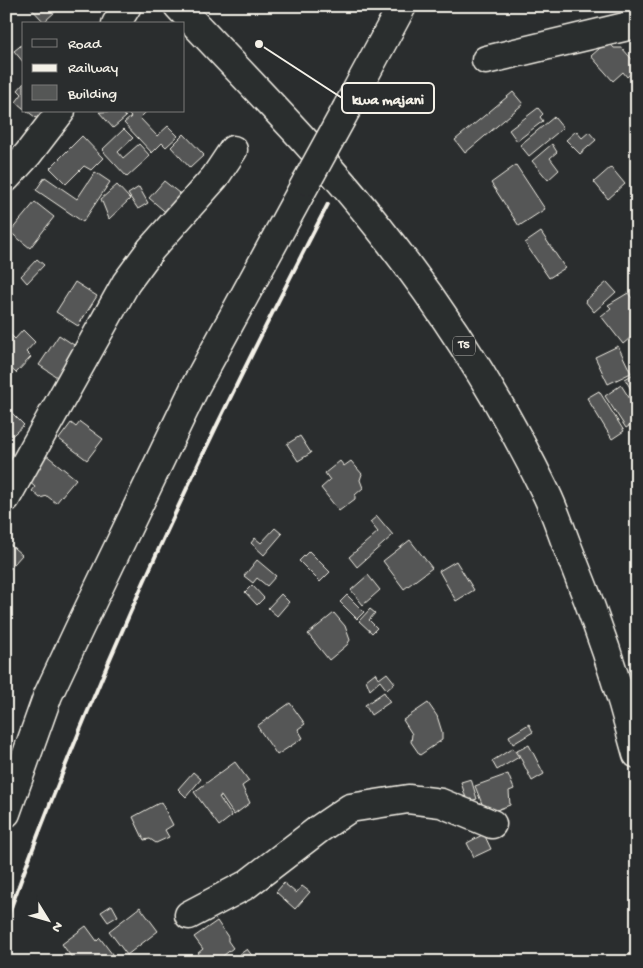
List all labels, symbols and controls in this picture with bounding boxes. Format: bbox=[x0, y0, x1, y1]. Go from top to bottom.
legend bbox=[22, 22, 185, 112]
text: Road bbox=[68, 36, 102, 54]
text: Railway bbox=[68, 60, 119, 78]
callout: kwa majani bbox=[342, 83, 434, 113]
text: Building bbox=[67, 86, 117, 104]
text: kwa majani bbox=[352, 92, 424, 110]
road number: T5 bbox=[453, 336, 475, 356]
north arrow bbox=[22, 896, 72, 946]
text: N bbox=[47, 918, 66, 935]

